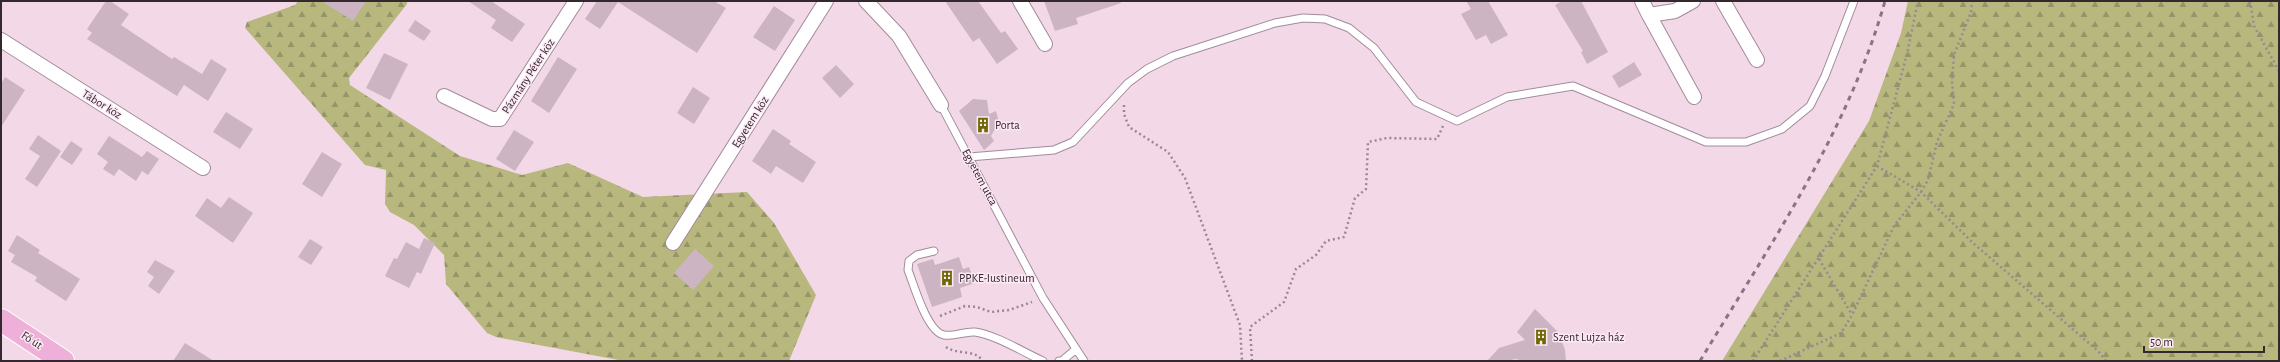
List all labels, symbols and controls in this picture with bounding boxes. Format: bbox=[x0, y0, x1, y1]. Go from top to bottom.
street label: Pázmány Péter köz bbox=[499, 36, 558, 116]
street label: Tábor köz bbox=[80, 87, 124, 121]
street label: Egyetem köz bbox=[729, 94, 771, 150]
building icon: Porta bbox=[974, 116, 992, 134]
place label: Porta bbox=[995, 119, 1020, 131]
street label: Egyetem utca bbox=[959, 147, 1000, 208]
building icon: PPKE-Iustineum bbox=[938, 269, 956, 287]
place label: PPKE-Iustineum bbox=[959, 272, 1035, 284]
building icon: Szent Lujza ház bbox=[1532, 328, 1550, 346]
scale bar bbox=[2144, 328, 2264, 354]
street label: Fő út bbox=[19, 329, 45, 351]
place label: Szent Lujza ház bbox=[1553, 331, 1625, 344]
text: 50 m bbox=[2150, 336, 2173, 348]

